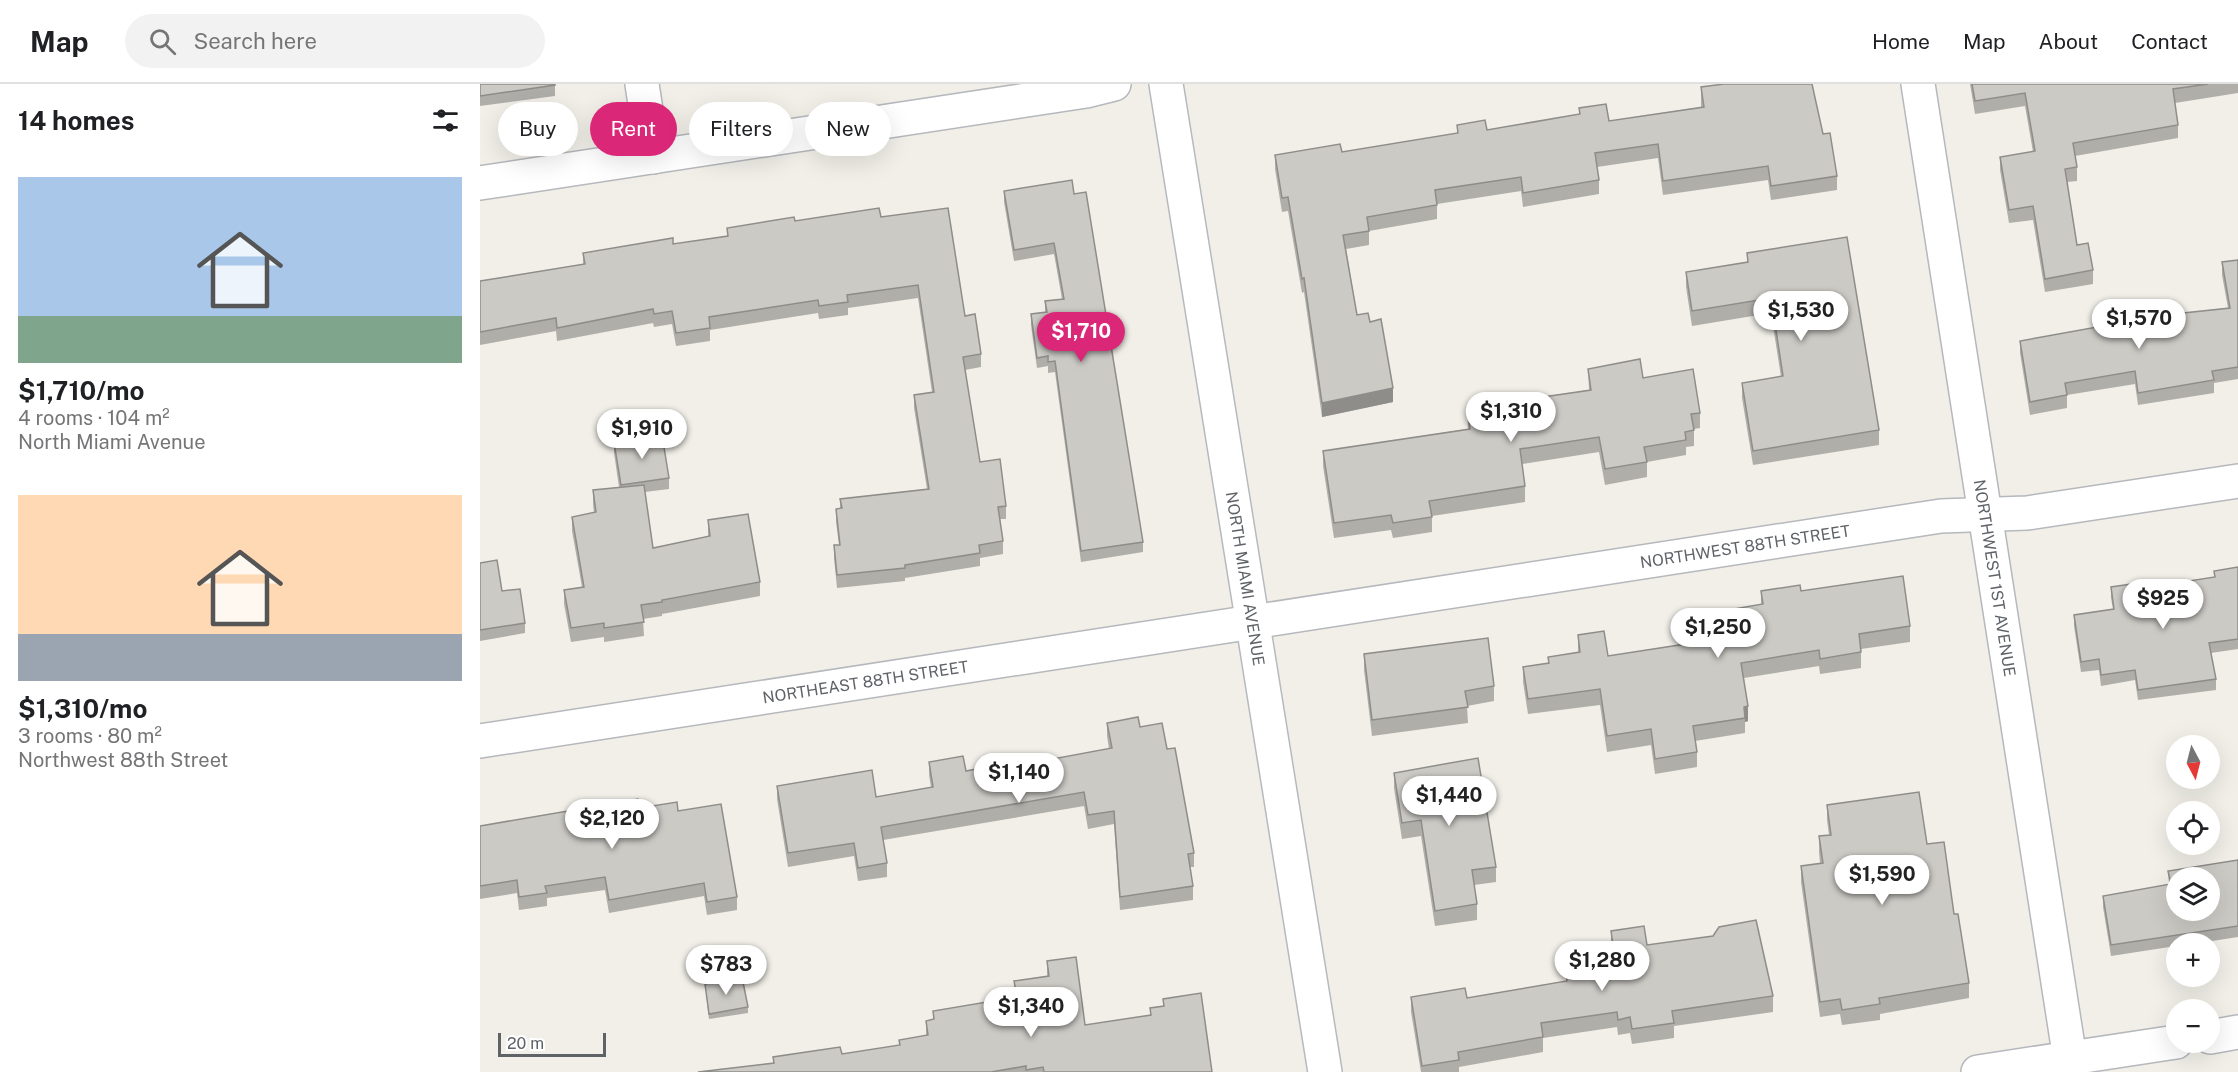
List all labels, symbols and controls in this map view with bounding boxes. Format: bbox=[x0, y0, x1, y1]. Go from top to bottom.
search box bbox=[125, 14, 545, 68]
text: Map bbox=[30, 25, 89, 58]
icon: search bbox=[146, 25, 179, 58]
text: Search here bbox=[194, 28, 317, 54]
text: Home bbox=[1872, 29, 1930, 54]
text: Map bbox=[1963, 29, 2006, 54]
text: About bbox=[2039, 29, 2098, 54]
text: Contact bbox=[2131, 29, 2208, 54]
chip: Buy bbox=[498, 102, 578, 156]
chip: Rent bbox=[590, 102, 677, 156]
chip: Filters bbox=[689, 102, 793, 156]
chip: New bbox=[805, 102, 891, 156]
icon: filters bbox=[429, 104, 462, 137]
text: 14 homes bbox=[18, 105, 134, 136]
icon: home bbox=[186, 216, 294, 324]
pin: $1,530 bbox=[1752, 291, 1850, 342]
text: $1,530 bbox=[1767, 298, 1835, 322]
pin: $1,570 bbox=[2090, 299, 2188, 350]
text: $1,570 bbox=[2106, 306, 2172, 330]
pin: $1,710 bbox=[1032, 312, 1130, 363]
text: $1,710 bbox=[1051, 319, 1111, 343]
text: $1,710/mo bbox=[18, 375, 144, 406]
pin: $1,310 bbox=[1462, 392, 1560, 443]
text: $1,310 bbox=[1480, 399, 1542, 423]
text: 4 rooms · 104 m² bbox=[18, 406, 170, 430]
pin: $1,910 bbox=[593, 409, 691, 460]
text: $1,910 bbox=[611, 416, 673, 440]
text: North Miami Avenue bbox=[18, 430, 205, 454]
street label: NORTHWEST 1ST AVENUE bbox=[1970, 478, 2019, 678]
street label: NORTH MIAMI AVENUE bbox=[1222, 490, 1268, 667]
street label: NORTHWEST 88TH STREET bbox=[1639, 521, 1852, 572]
icon: home bbox=[186, 534, 294, 642]
pin: $925 bbox=[2127, 579, 2199, 630]
text: $925 bbox=[2137, 586, 2190, 610]
pin: $1,250 bbox=[1669, 608, 1767, 659]
text: $1,250 bbox=[1684, 615, 1752, 639]
street label: NORTHEAST 88TH STREET bbox=[761, 657, 970, 707]
text: $1,310/mo bbox=[18, 693, 147, 724]
text: 3 rooms · 80 m² bbox=[18, 724, 162, 748]
north arrow bbox=[2166, 735, 2220, 789]
map controls bbox=[2166, 735, 2220, 1053]
text: Northwest 88th Street bbox=[18, 748, 228, 772]
pin: $1,140 bbox=[970, 753, 1068, 804]
text: $1,140 bbox=[988, 760, 1050, 784]
pin: $1,440 bbox=[1400, 776, 1498, 827]
text: $1,440 bbox=[1416, 783, 1482, 807]
pin: $2,120 bbox=[563, 799, 661, 850]
button: locate bbox=[2166, 801, 2220, 855]
text: $2,120 bbox=[579, 806, 645, 830]
pin: $1,590 bbox=[1833, 855, 1931, 906]
text: $1,590 bbox=[1848, 862, 1916, 886]
button: layers bbox=[2166, 867, 2220, 921]
button: + bbox=[2166, 933, 2220, 987]
pin: $1,280 bbox=[1553, 941, 1651, 992]
pin: $783 bbox=[690, 945, 762, 996]
text: $1,280 bbox=[1568, 948, 1636, 972]
text: $783 bbox=[700, 952, 752, 976]
pin: $1,340 bbox=[982, 987, 1080, 1038]
text: $1,340 bbox=[998, 994, 1064, 1018]
button: − bbox=[2166, 999, 2220, 1053]
scale bar bbox=[498, 1030, 606, 1058]
text: 20 m bbox=[507, 1034, 544, 1053]

